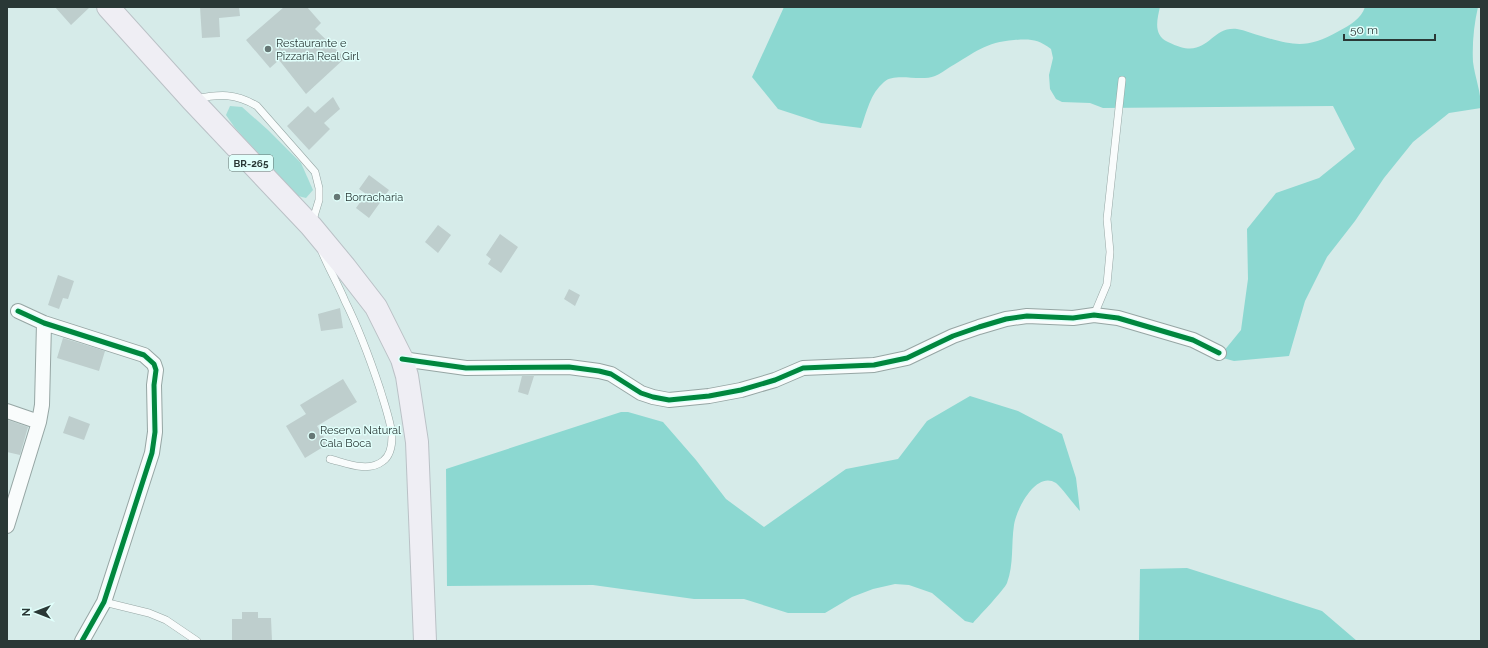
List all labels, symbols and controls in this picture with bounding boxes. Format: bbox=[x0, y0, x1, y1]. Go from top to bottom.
scale bar bbox=[1344, 16, 1435, 42]
text: 50 m bbox=[1350, 23, 1378, 37]
place label: Restaurante e Pizzaria Real Girl bbox=[276, 37, 359, 63]
marker: Restaurante e Pizzaria Real Girl bbox=[263, 44, 273, 54]
road number: BR-265 bbox=[229, 155, 273, 171]
place label: Borracharia bbox=[345, 191, 403, 204]
marker: Borracharia bbox=[332, 192, 342, 202]
place label: Reserva Natural Cala Boca bbox=[320, 424, 401, 450]
marker: Reserva Natural Cala Boca bbox=[307, 431, 317, 441]
north arrow bbox=[16, 592, 56, 632]
text: N bbox=[20, 608, 33, 616]

